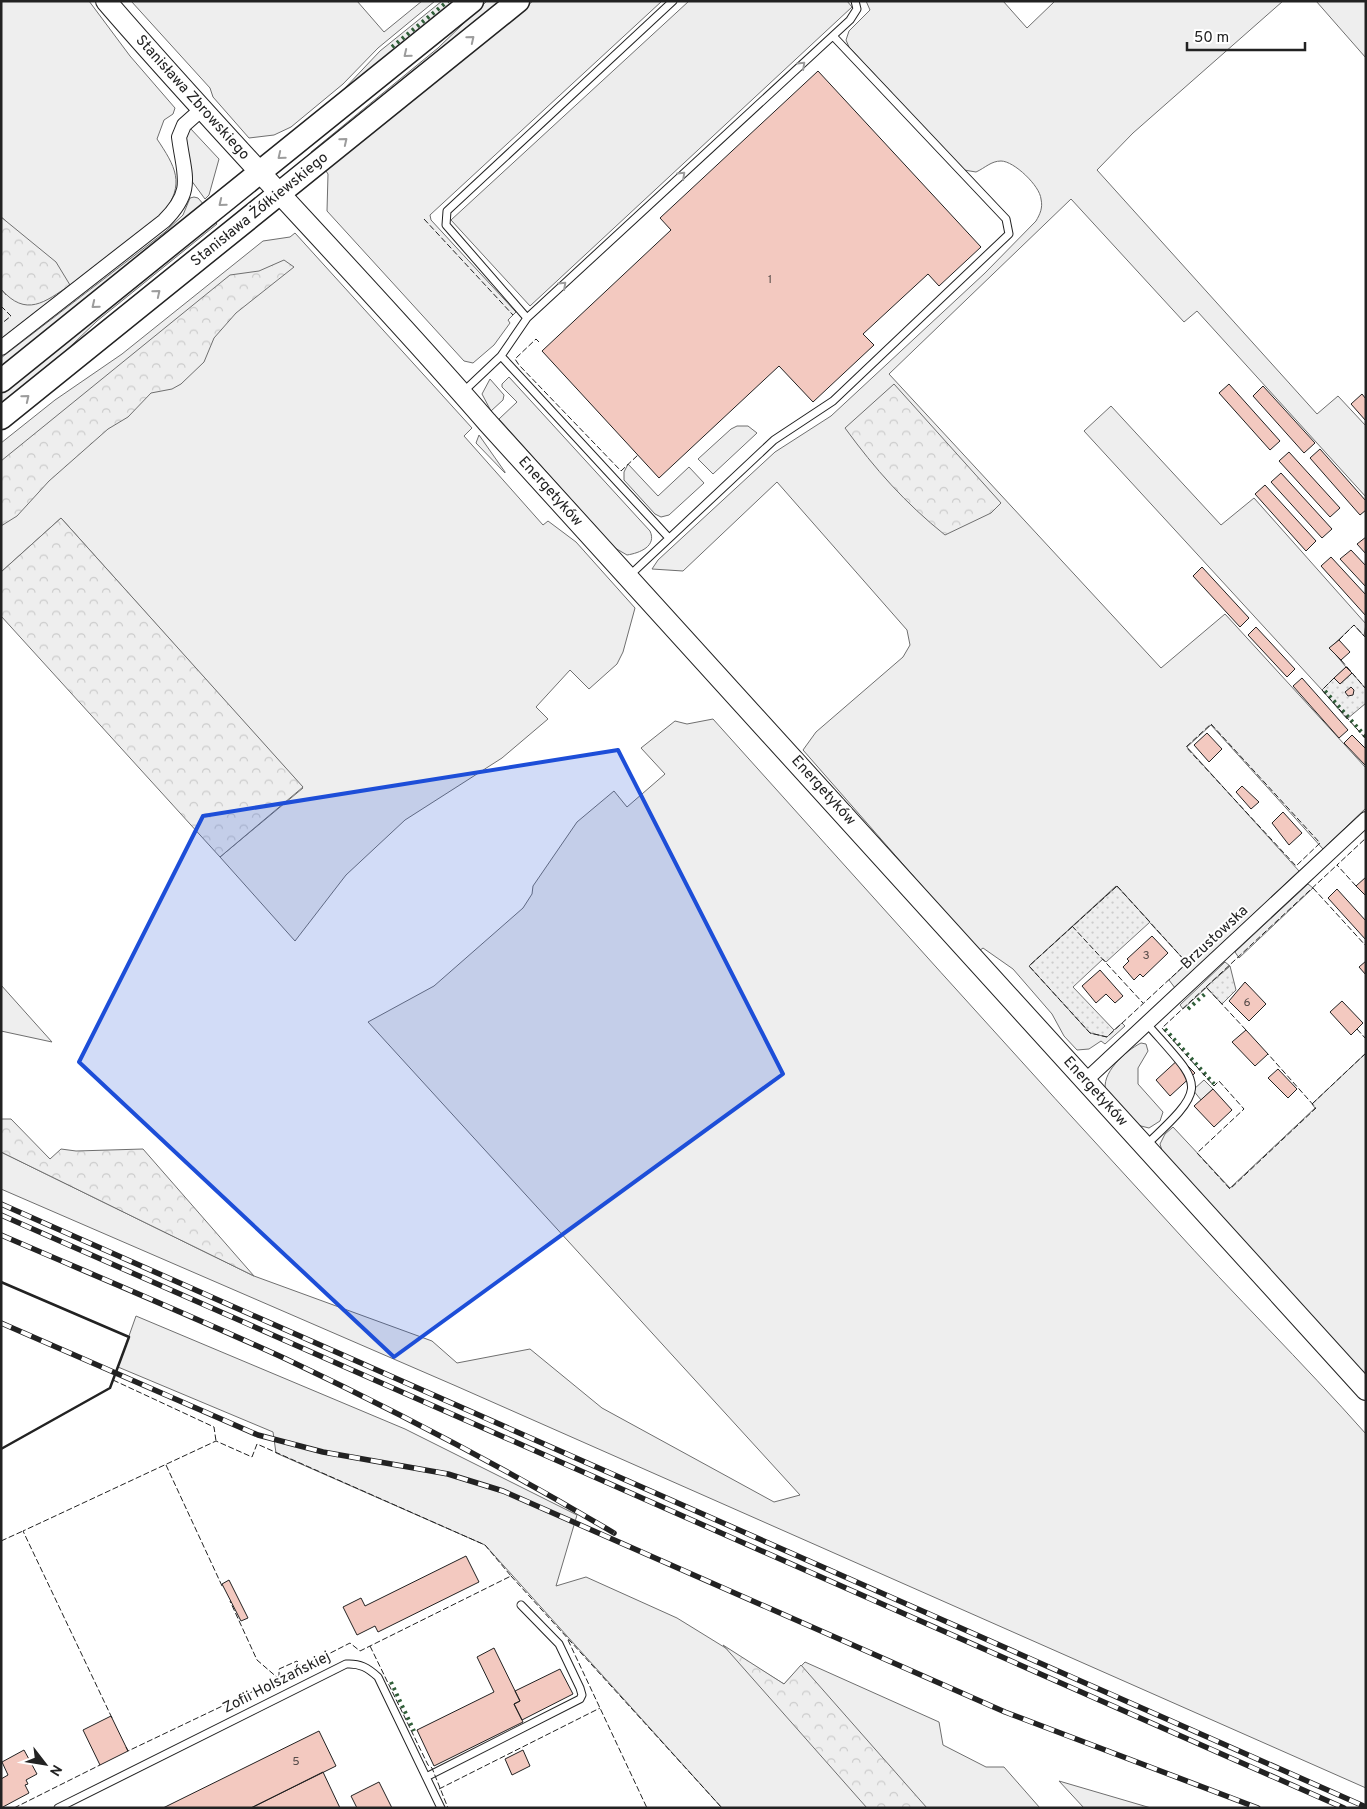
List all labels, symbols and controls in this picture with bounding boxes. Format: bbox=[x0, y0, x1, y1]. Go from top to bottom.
scale bar bbox=[1187, 20, 1304, 52]
text: 50 m bbox=[1194, 29, 1229, 48]
street label: Stanisława Zbrowskiego bbox=[131, 32, 253, 164]
one-way arrow bbox=[465, 36, 474, 45]
one-way arrow bbox=[404, 49, 413, 57]
one-way arrow bbox=[796, 62, 805, 71]
one-way arrow bbox=[338, 139, 347, 147]
street label: Stanisława Żółkiewskiego bbox=[187, 148, 333, 271]
one-way arrow bbox=[277, 151, 286, 160]
one-way arrow bbox=[677, 172, 686, 181]
one-way arrow bbox=[218, 198, 227, 207]
house number: 1 bbox=[768, 272, 772, 288]
one-way arrow bbox=[557, 282, 566, 291]
one-way arrow bbox=[152, 289, 161, 298]
one-way arrow bbox=[92, 300, 101, 308]
one-way arrow bbox=[20, 396, 29, 404]
street label: Energetyków bbox=[514, 453, 587, 531]
street label: Energetyków bbox=[787, 752, 860, 830]
street label: Brzustowska bbox=[1177, 902, 1253, 974]
house number: 3 bbox=[1142, 948, 1150, 964]
house number: 6 bbox=[1243, 995, 1251, 1011]
street label: Energetyków bbox=[1059, 1053, 1132, 1131]
street label: Zofii Holszańskiej bbox=[220, 1648, 334, 1718]
north arrow bbox=[20, 1739, 70, 1789]
house number: 5 bbox=[292, 1754, 300, 1770]
text: N bbox=[45, 1761, 65, 1779]

